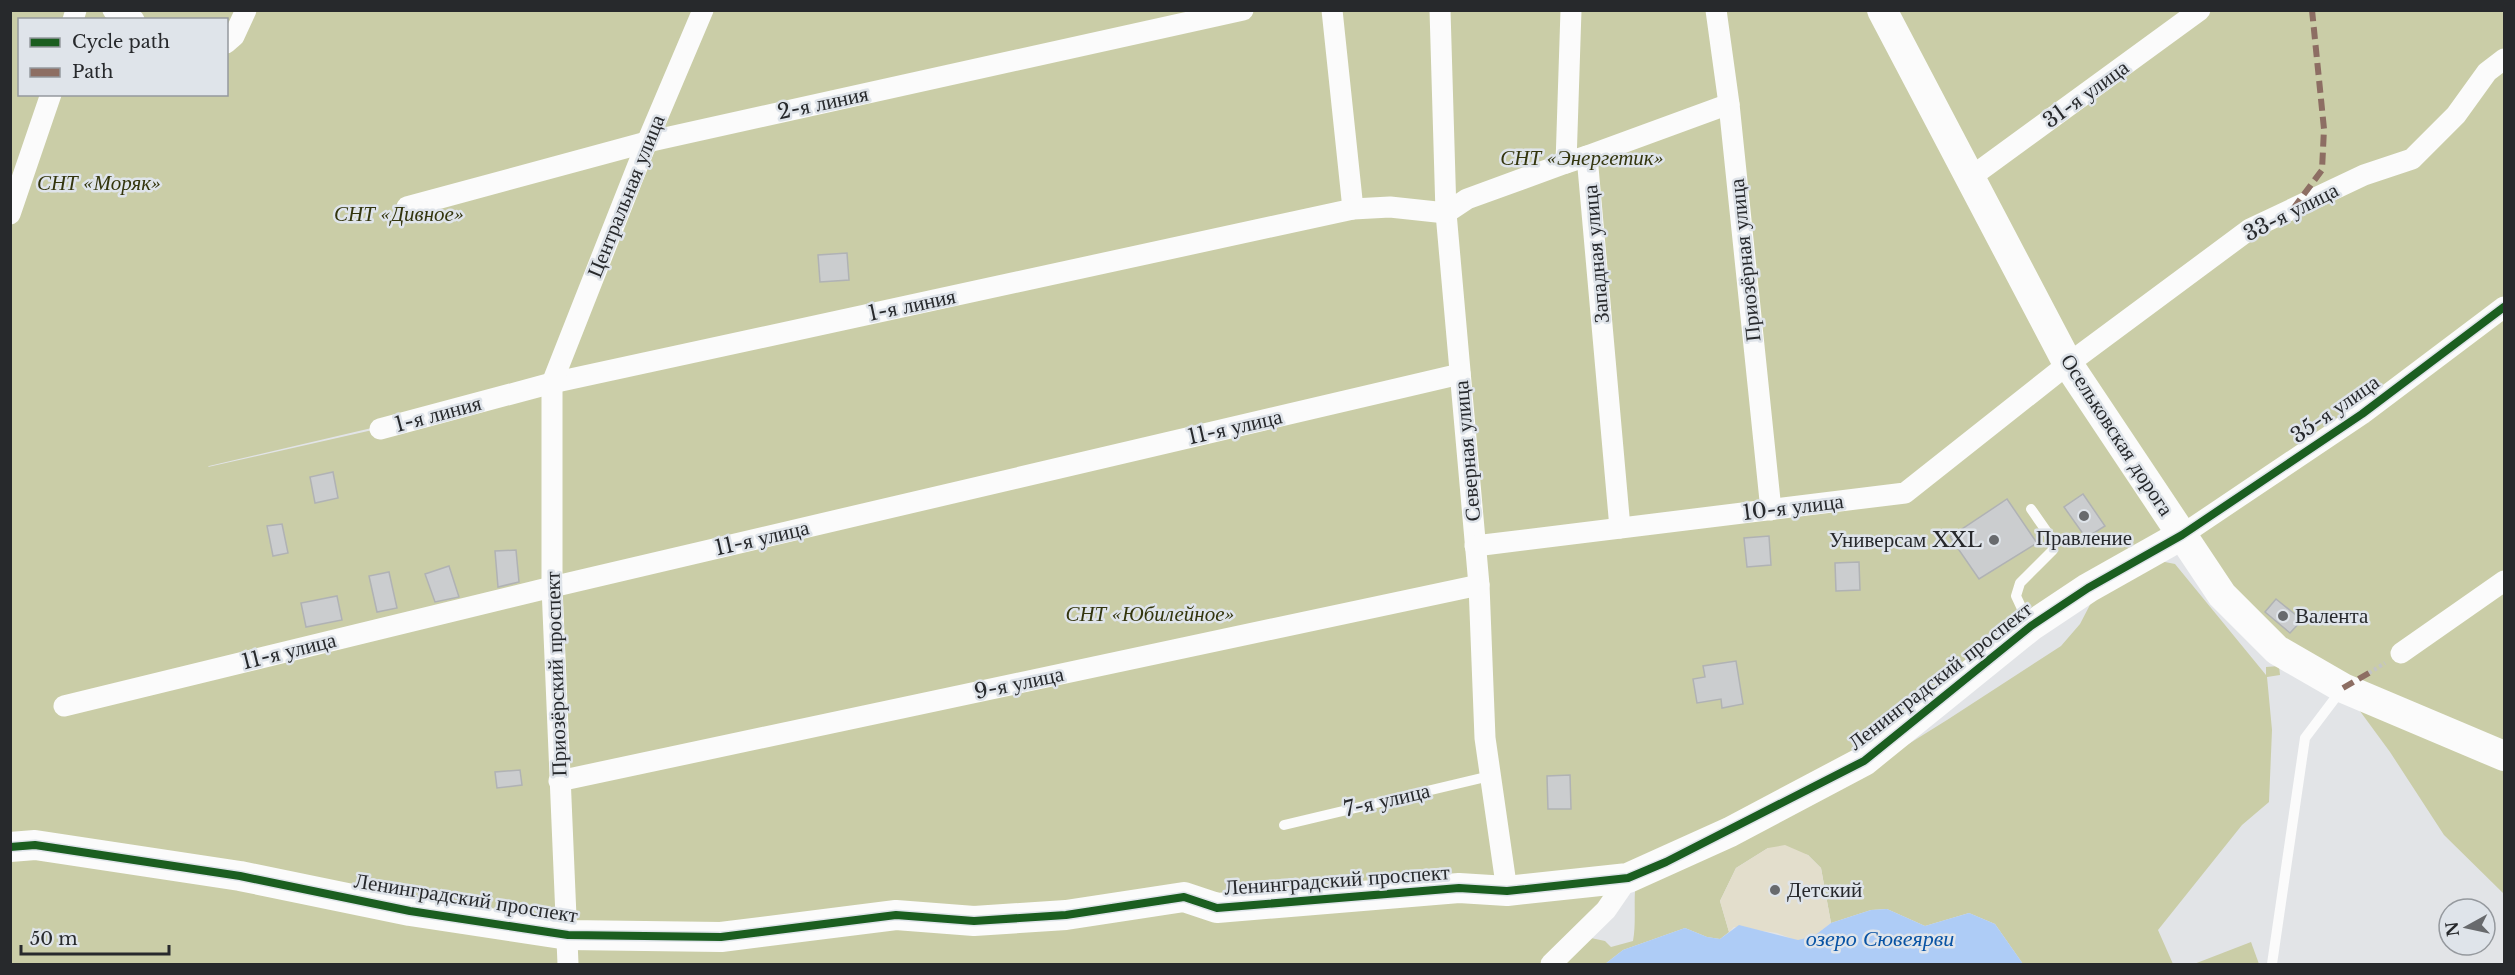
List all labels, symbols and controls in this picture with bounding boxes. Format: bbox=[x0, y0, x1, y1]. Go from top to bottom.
legend bbox=[18, 18, 228, 96]
text: Cycle path bbox=[72, 31, 170, 53]
street label: 31-я улица bbox=[2038, 54, 2134, 134]
text: Path bbox=[72, 61, 113, 83]
street label: 2-я линия bbox=[775, 81, 871, 125]
street label: Центральная улица bbox=[581, 110, 671, 281]
park label: СНТ «Энергетик» bbox=[1500, 145, 1664, 171]
park label: СНТ «Моряк» bbox=[37, 170, 161, 196]
street label: Приозёрная улица bbox=[1723, 177, 1766, 343]
street label: 33-я улица bbox=[2239, 177, 2343, 247]
street label: Западная улица bbox=[1577, 183, 1615, 324]
park label: СНТ «Дивное» bbox=[334, 201, 464, 227]
street label: 1-я линия bbox=[866, 283, 958, 327]
street label: Осельковская дорога bbox=[2055, 349, 2179, 521]
street label: 35-я улица bbox=[2286, 369, 2385, 449]
street label: Северная улица bbox=[1448, 379, 1486, 523]
street label: 1-я линия bbox=[392, 390, 484, 438]
street label: 11-я улица bbox=[1185, 403, 1285, 450]
street label: 10-я улица bbox=[1741, 488, 1846, 526]
marker: Правление bbox=[2077, 509, 2091, 523]
street label: 11-я улица bbox=[712, 514, 812, 561]
place label: Правление bbox=[2036, 525, 2132, 551]
place label: Универсам XXL bbox=[1829, 527, 1982, 553]
marker: Универсам XXL bbox=[1987, 533, 2001, 547]
street label: Приозёрский проспект bbox=[539, 571, 573, 777]
street label: Ленинградский проспект bbox=[1843, 596, 2037, 756]
park label: СНТ «Юбилейное» bbox=[1065, 601, 1235, 627]
place label: Валента bbox=[2295, 603, 2369, 629]
marker: Валента bbox=[2276, 609, 2290, 623]
street label: 11-я улица bbox=[239, 627, 339, 675]
street label: 9-я улица bbox=[972, 661, 1067, 705]
street label: 7-я улица bbox=[1341, 777, 1433, 823]
street label: Ленинградский проспект bbox=[1223, 859, 1451, 901]
street label: Ленинградский проспект bbox=[352, 867, 580, 929]
place label: Детский bbox=[1787, 877, 1862, 903]
marker: Детский bbox=[1768, 883, 1782, 897]
north arrow bbox=[2437, 897, 2497, 957]
scale bar bbox=[21, 918, 170, 956]
text: N bbox=[2441, 920, 2463, 938]
water label: озеро Сювеярви bbox=[1806, 925, 1954, 952]
text: 50 m bbox=[30, 928, 78, 950]

